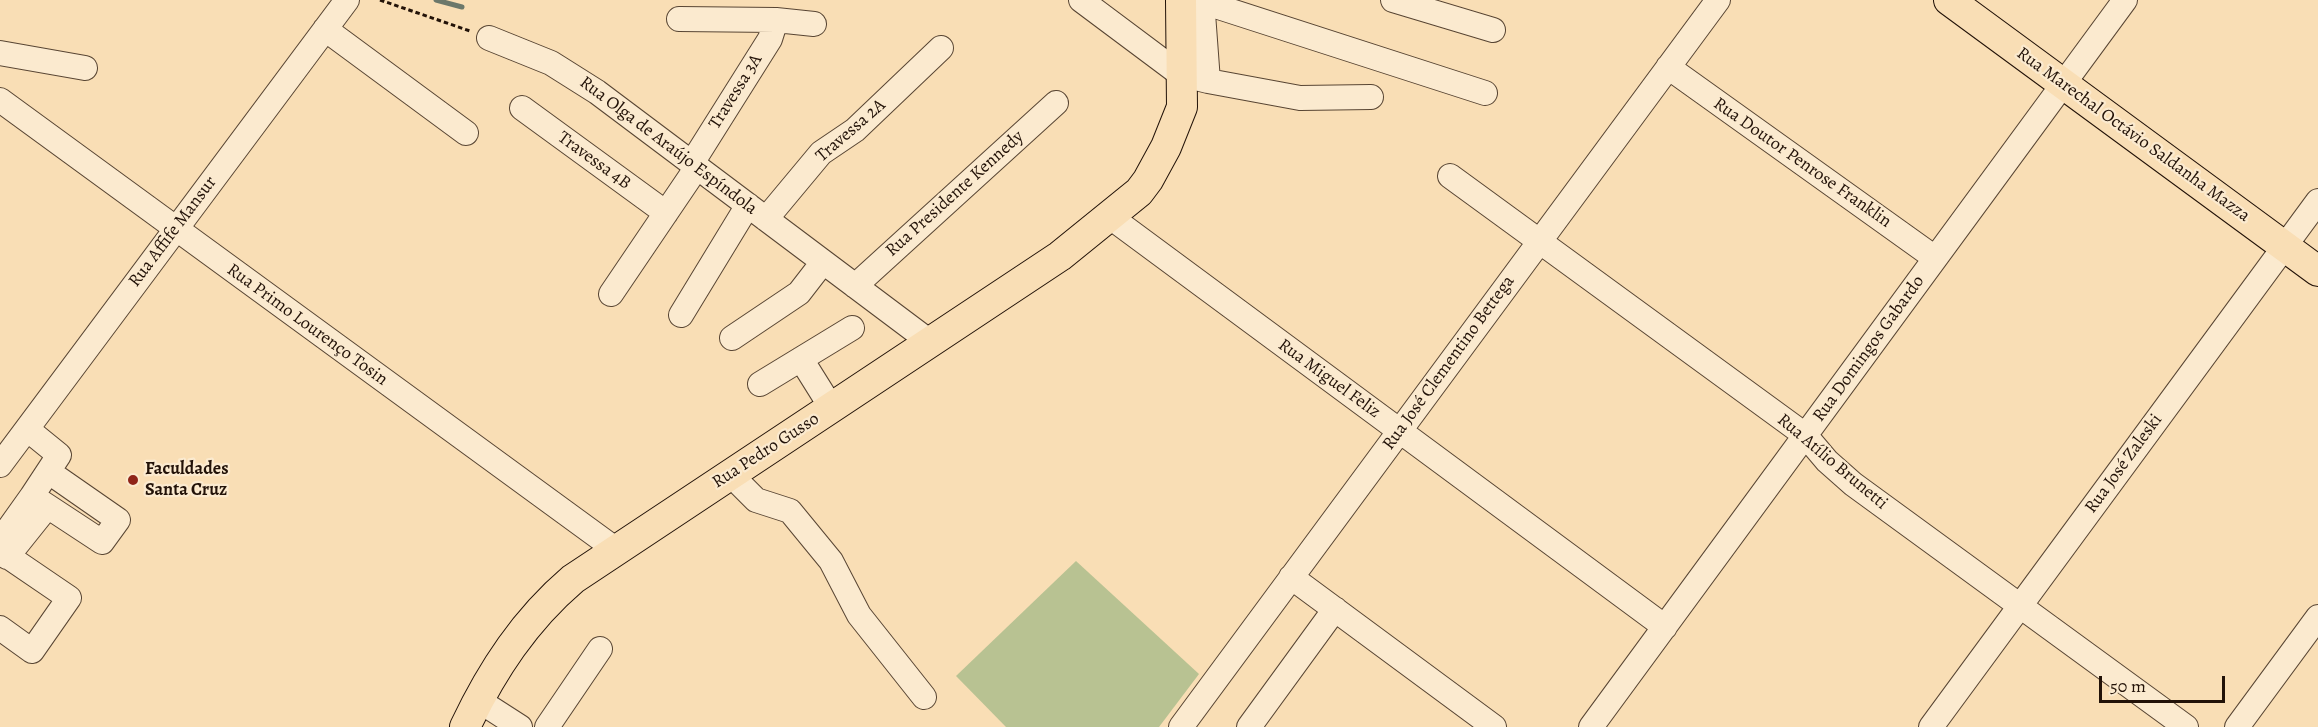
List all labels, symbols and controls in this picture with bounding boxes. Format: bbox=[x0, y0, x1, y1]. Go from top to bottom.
street label: Rua Marechal Octávio Saldanha Mazza bbox=[2012, 43, 2254, 227]
street label: Travessa 3A bbox=[705, 51, 767, 133]
street label: Rua Olga de Araújo Espíndola bbox=[575, 72, 761, 220]
street label: Rua Doutor Penrose Franklin bbox=[1709, 93, 1895, 233]
street label: Travessa 2A bbox=[812, 95, 890, 167]
street label: Rua Presidente Kennedy bbox=[881, 126, 1029, 262]
street label: Travessa 4B bbox=[553, 127, 635, 195]
street label: Rua Affife Mansur bbox=[124, 172, 222, 292]
street label: Rua Primo Lourenço Tosin bbox=[222, 259, 392, 391]
street label: Rua José Clementino Bettega bbox=[1378, 271, 1520, 455]
street label: Rua Domingos Gabardo bbox=[1809, 272, 1929, 426]
street label: Rua Miguel Feliz bbox=[1274, 335, 1384, 423]
street label: Rua Pedro Gusso bbox=[709, 408, 823, 494]
street label: Rua Atílio Brunetti bbox=[1772, 409, 1892, 515]
street label: Rua José Zaleski bbox=[2081, 410, 2167, 518]
place label: Faculdades Santa Cruz bbox=[145, 459, 229, 502]
marker: Faculdades Santa Cruz bbox=[126, 473, 140, 487]
scale bar bbox=[2102, 664, 2228, 702]
text: 50 m bbox=[2110, 674, 2146, 698]

